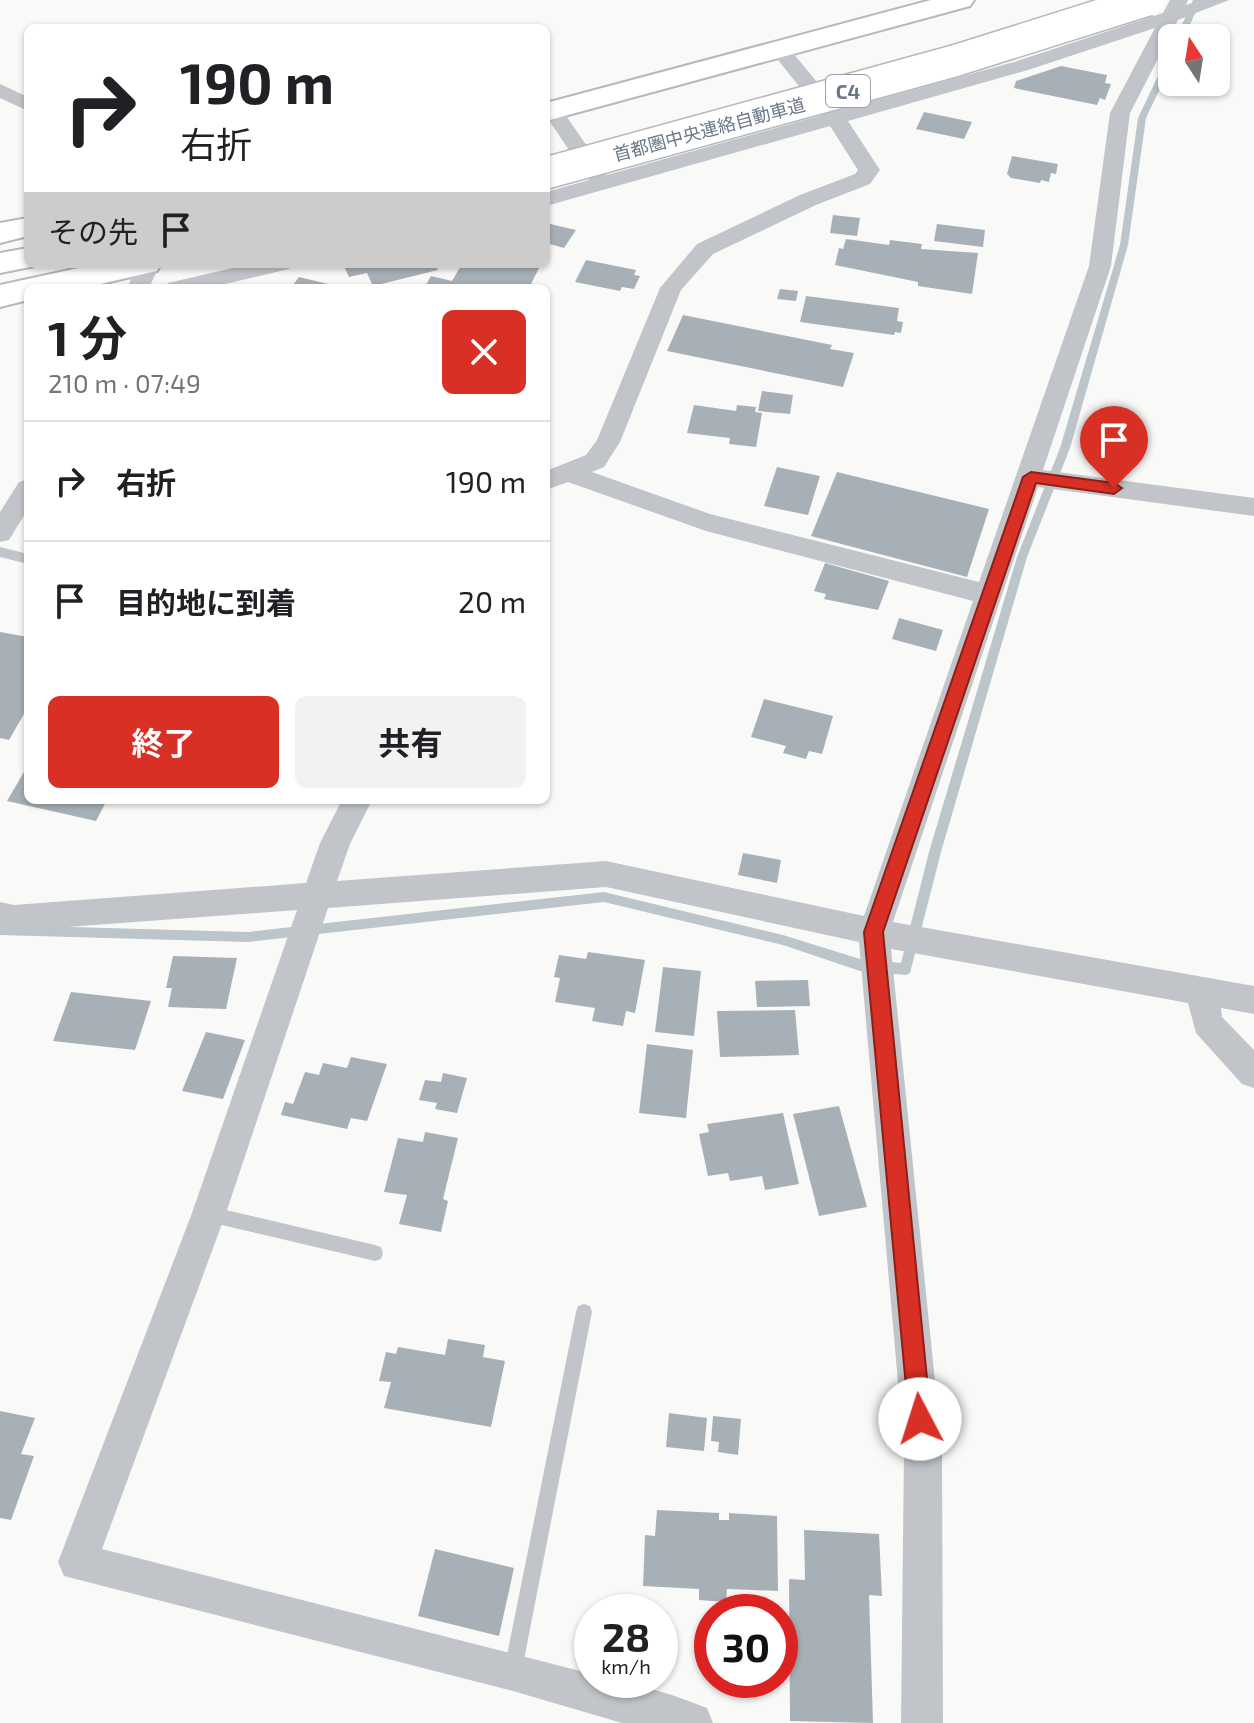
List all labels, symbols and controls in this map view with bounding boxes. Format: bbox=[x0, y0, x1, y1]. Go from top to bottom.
north arrow bbox=[1158, 24, 1230, 96]
map controls bbox=[1158, 24, 1230, 96]
text: 190 m bbox=[180, 48, 334, 115]
icon: right bbox=[48, 56, 152, 160]
road number: C4 bbox=[826, 75, 870, 107]
street label: 首都圏中央連絡自動車道 bbox=[611, 93, 807, 165]
text: 右折 bbox=[180, 122, 252, 165]
icon: arrive bbox=[154, 208, 198, 252]
text: その先 bbox=[48, 213, 138, 249]
text: 1 分 bbox=[48, 308, 127, 366]
button: close bbox=[442, 310, 526, 394]
text: 210 m · 07:49 bbox=[48, 367, 201, 398]
pin bbox=[1080, 406, 1148, 488]
icon: arrive bbox=[1092, 418, 1136, 462]
icon: right bbox=[48, 459, 92, 503]
text: 190 m bbox=[446, 463, 526, 499]
text: 右折 bbox=[116, 464, 176, 500]
icon: arrive bbox=[48, 579, 92, 623]
text: 20 m bbox=[458, 583, 526, 619]
text: 目的地に到着 bbox=[116, 584, 296, 620]
button: 終了 bbox=[48, 696, 279, 788]
button: 共有 bbox=[295, 696, 526, 788]
position arrow bbox=[878, 1377, 962, 1461]
speed limit sign: 30 bbox=[694, 1594, 798, 1698]
text: 28 bbox=[602, 1612, 650, 1660]
text: km/h bbox=[601, 1654, 651, 1678]

